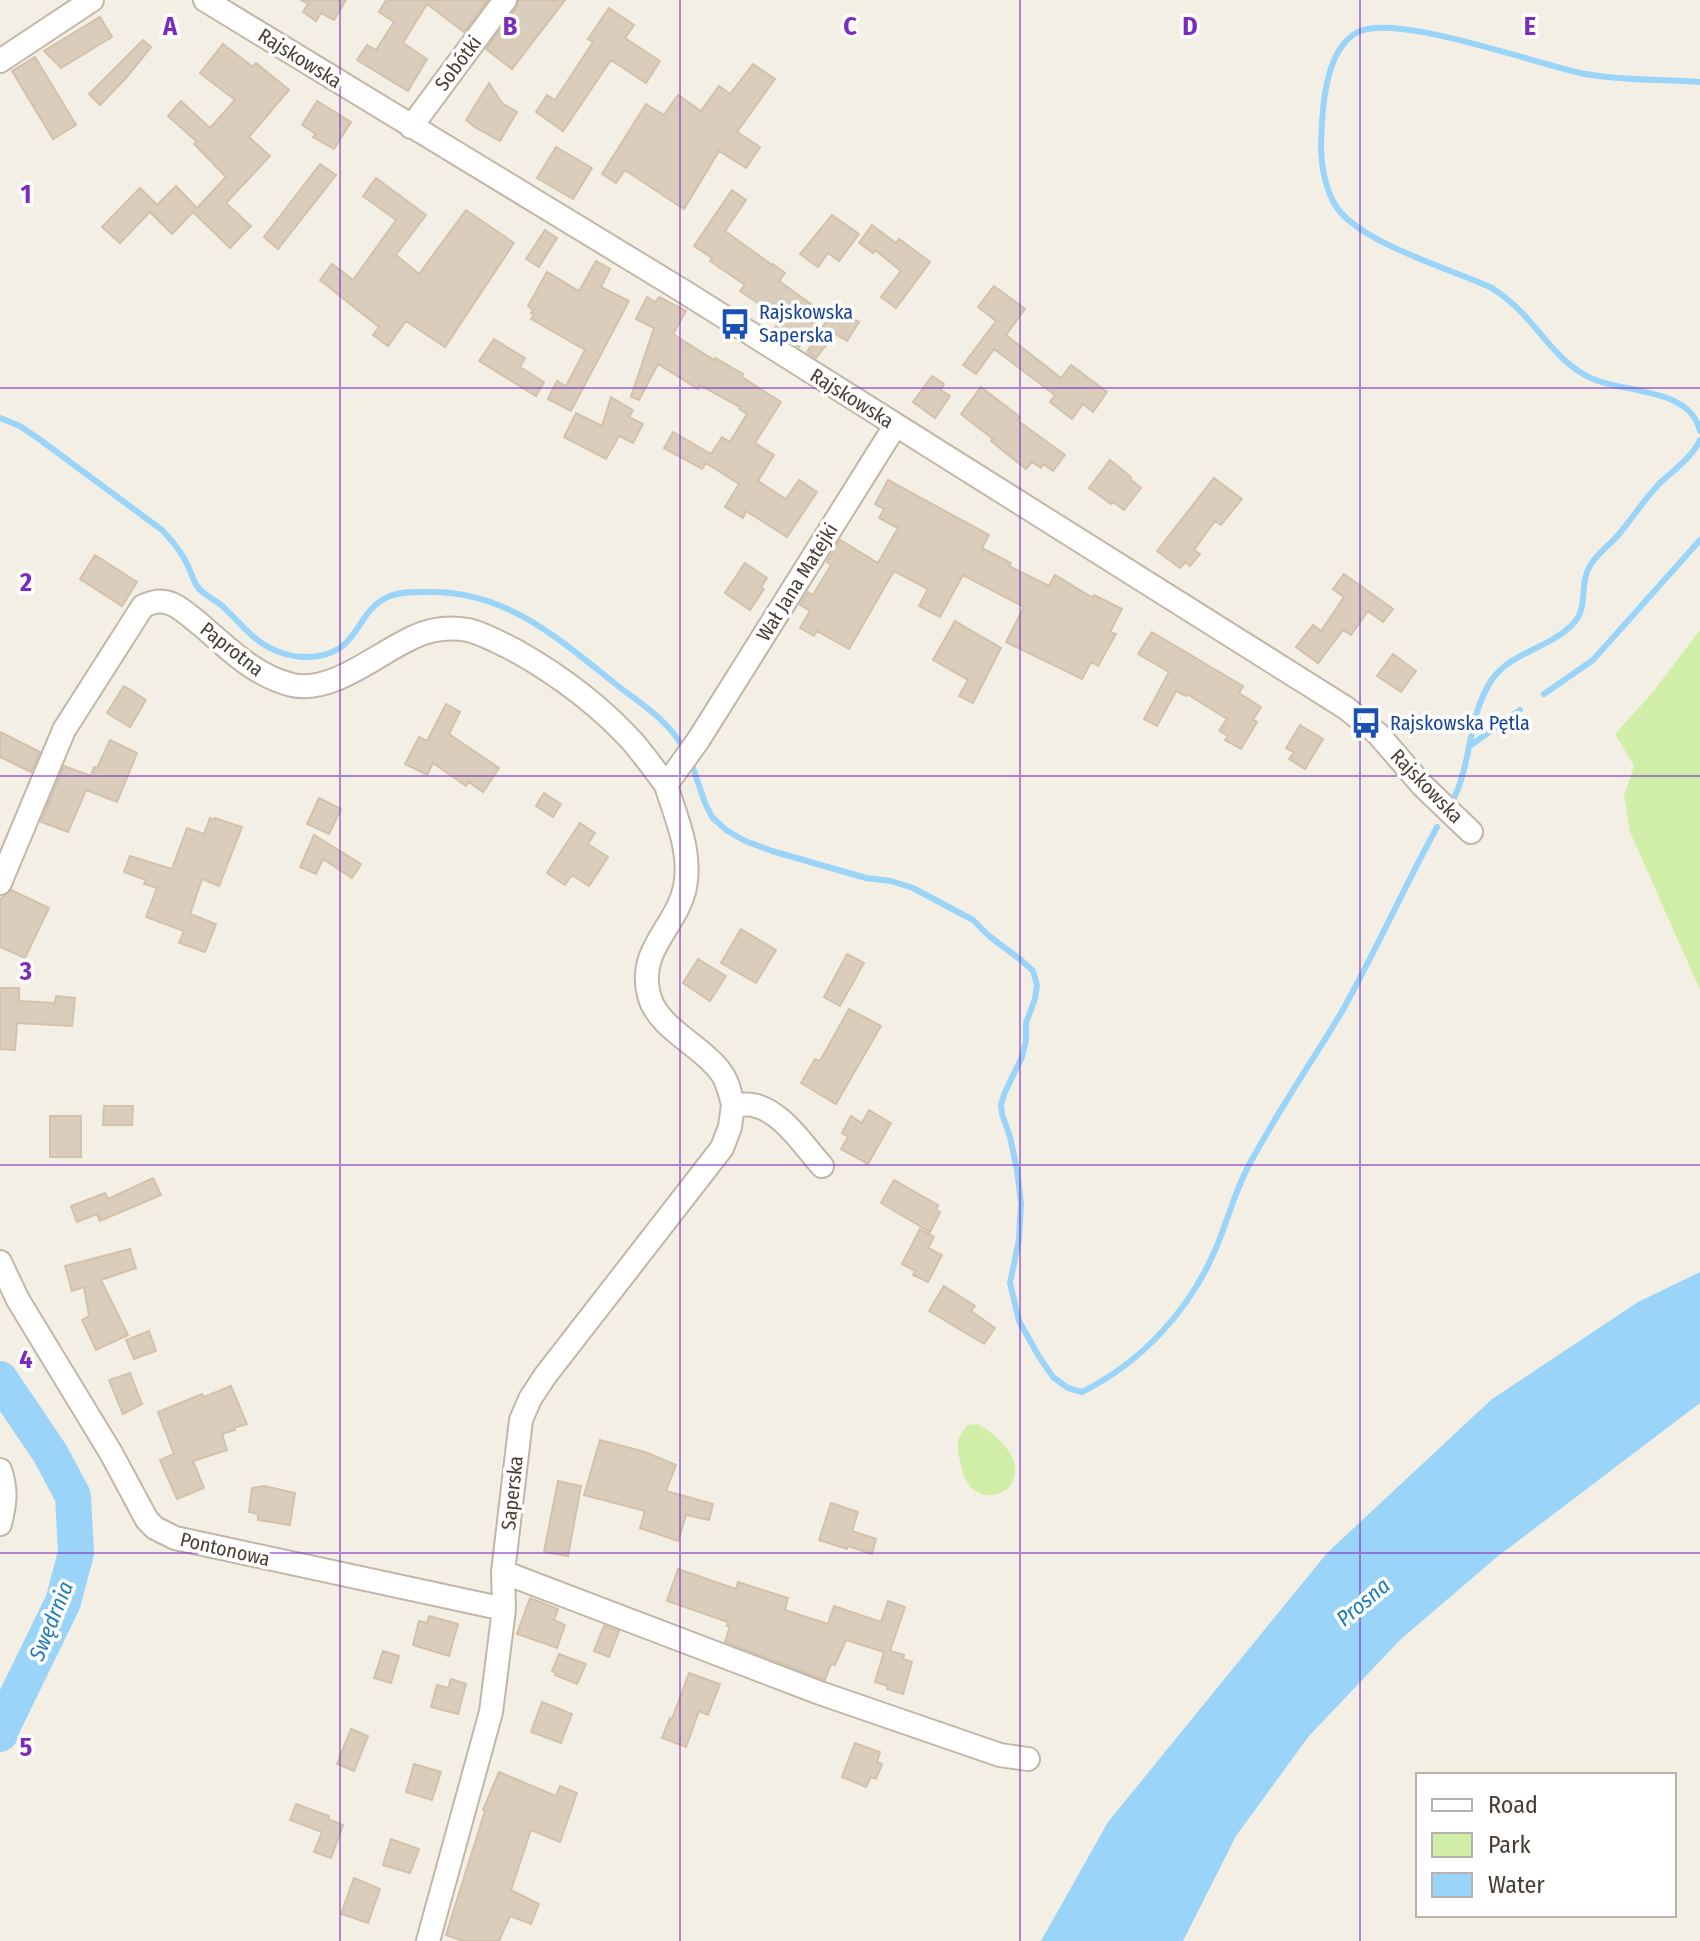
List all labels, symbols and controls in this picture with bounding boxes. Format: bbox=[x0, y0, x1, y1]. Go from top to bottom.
text: A bbox=[162, 11, 178, 42]
text: B bbox=[503, 11, 518, 42]
text: C bbox=[843, 11, 857, 42]
text: D bbox=[1182, 11, 1198, 42]
text: E bbox=[1524, 11, 1536, 42]
street label: Rajskowska bbox=[254, 23, 346, 93]
street label: Sobótki bbox=[430, 31, 486, 95]
text: 1 bbox=[21, 179, 32, 210]
place label: Rajskowska Saperska bbox=[759, 300, 853, 347]
bus stop icon: Rajskowska Saperska bbox=[718, 307, 752, 341]
street label: Rajskowska bbox=[806, 363, 898, 433]
street label: Wał Jana Matejki bbox=[751, 519, 843, 645]
text: 2 bbox=[19, 567, 32, 598]
street label: Paprotna bbox=[196, 617, 268, 681]
bus stop icon: Rajskowska Pętla bbox=[1349, 706, 1383, 740]
place label: Rajskowska Pętla bbox=[1390, 711, 1530, 735]
street label: Rajskowska bbox=[1386, 744, 1468, 828]
text: 3 bbox=[19, 956, 32, 987]
text: 4 bbox=[19, 1344, 33, 1375]
street label: Saperska bbox=[496, 1455, 528, 1531]
street label: Pontonowa bbox=[178, 1527, 272, 1571]
water label: Prosna bbox=[1331, 1572, 1395, 1632]
water label: Swędrnia bbox=[23, 1577, 79, 1666]
text: 5 bbox=[20, 1732, 33, 1763]
legend bbox=[1416, 1773, 1676, 1917]
text: Road bbox=[1488, 1791, 1538, 1819]
text: Park bbox=[1488, 1831, 1531, 1859]
text: Water bbox=[1488, 1871, 1545, 1899]

